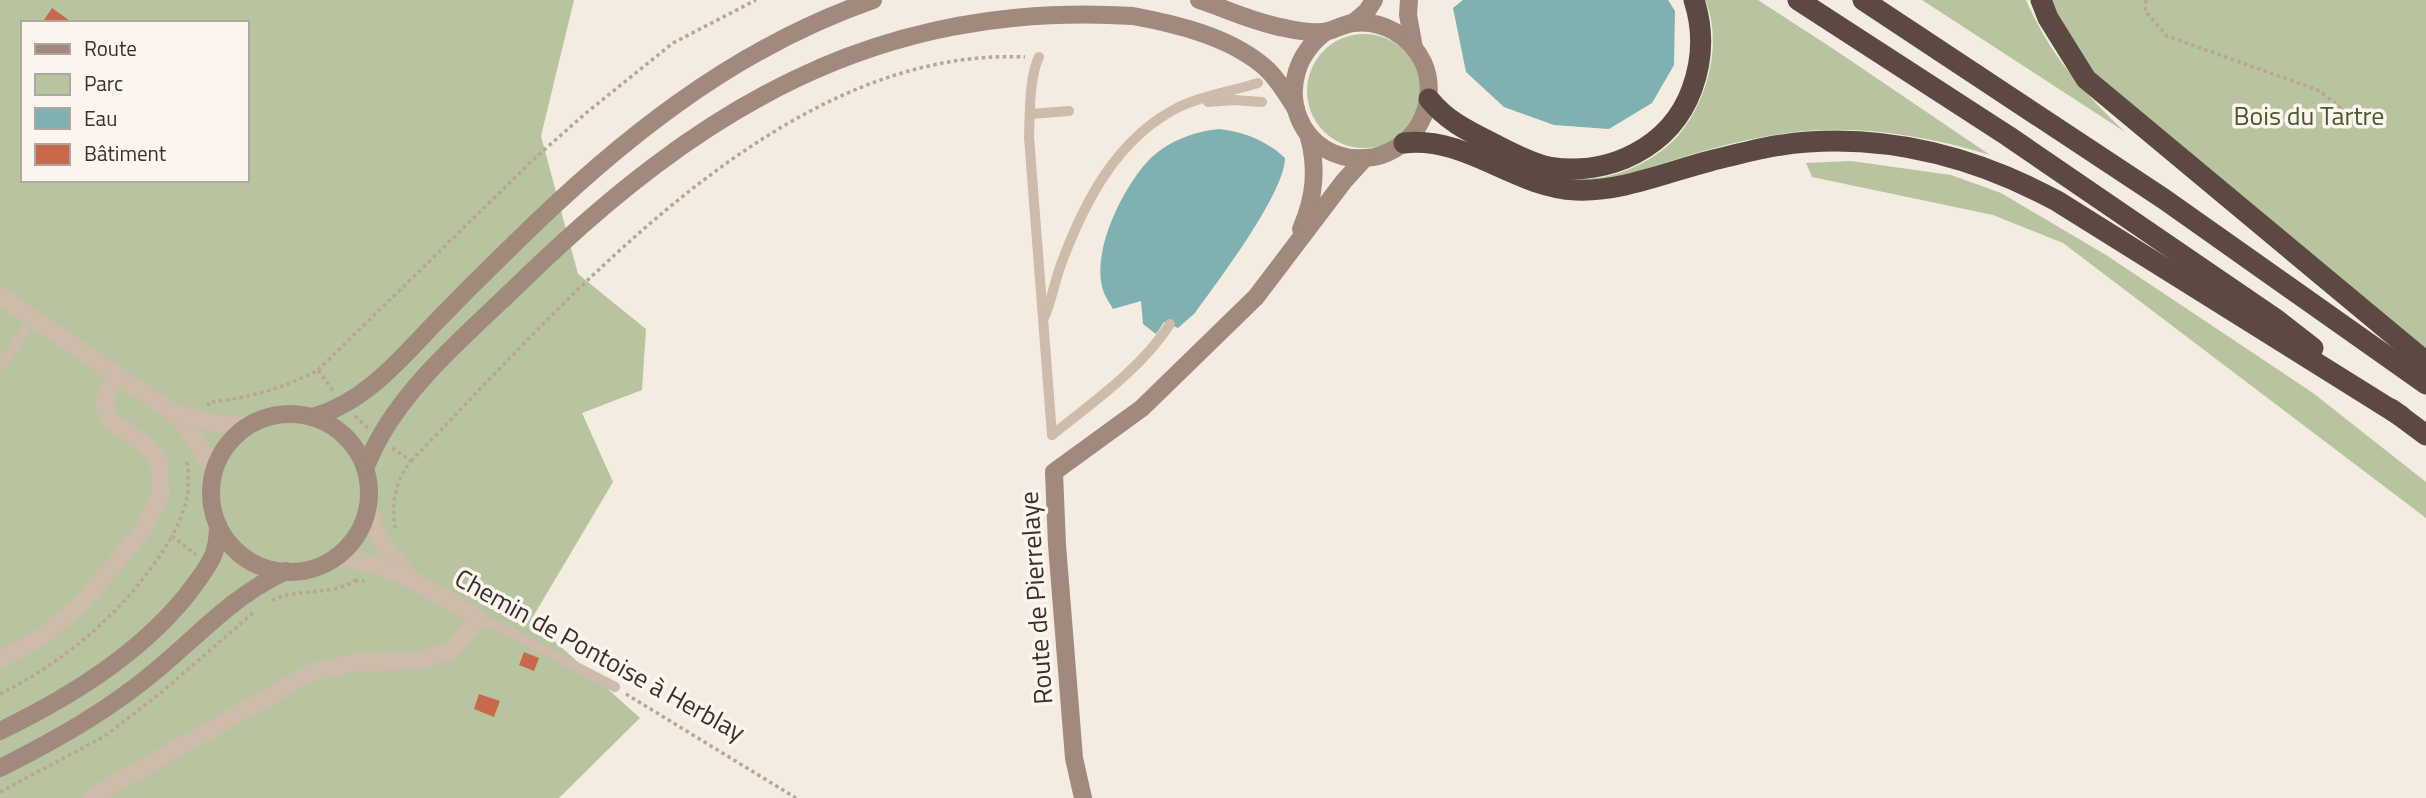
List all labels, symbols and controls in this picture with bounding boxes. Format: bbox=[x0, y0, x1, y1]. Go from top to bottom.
legend bbox=[21, 21, 248, 182]
text: Route bbox=[84, 32, 137, 64]
text: Parc bbox=[84, 67, 123, 99]
park label: Bois du Tartre bbox=[2234, 96, 2384, 135]
text: Eau bbox=[84, 102, 117, 134]
text: Bâtiment bbox=[84, 137, 167, 169]
street label: Route de Pierrelaye bbox=[1009, 490, 1062, 706]
street label: Chemin de Pontoise à Herblay bbox=[448, 558, 753, 751]

